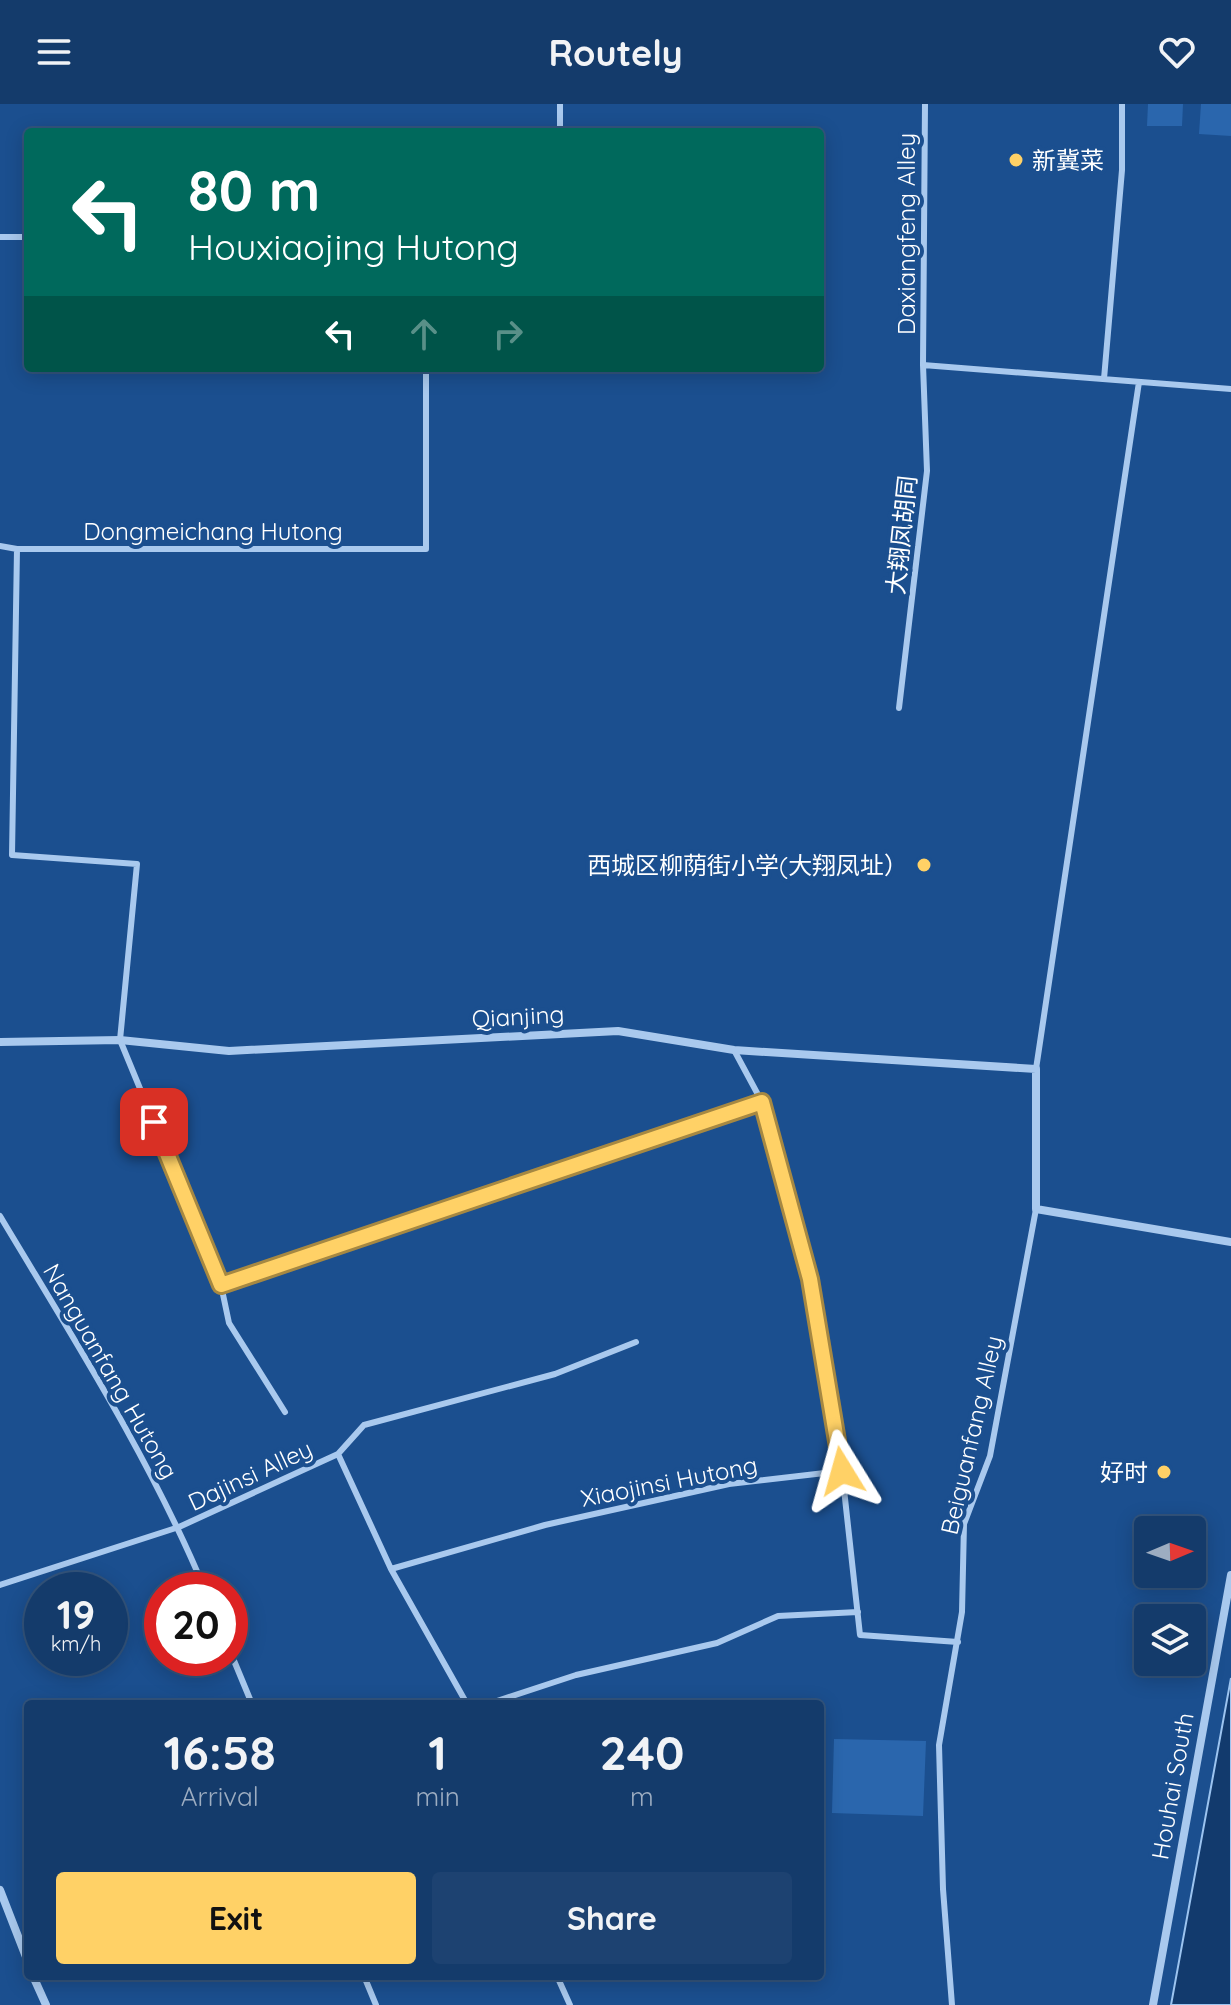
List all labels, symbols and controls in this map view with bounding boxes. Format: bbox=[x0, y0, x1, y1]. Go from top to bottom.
icon: menu bbox=[32, 30, 76, 74]
text: Routely bbox=[548, 30, 683, 75]
icon: heart bbox=[1155, 30, 1199, 74]
street label: Daxiangfeng Alley bbox=[891, 133, 921, 335]
place label: 新冀菜 bbox=[1032, 145, 1104, 175]
marker: 新冀菜 bbox=[1007, 151, 1025, 169]
text: 80 m bbox=[188, 155, 320, 225]
icon: left bbox=[56, 160, 160, 264]
text: Houxiaojing Hutong bbox=[188, 224, 519, 269]
icon: left bbox=[318, 312, 362, 356]
icon: ahead bbox=[402, 312, 446, 356]
icon: right bbox=[486, 312, 530, 356]
street label: 大翔凤胡同 bbox=[880, 474, 922, 596]
street label: Dongmeichang Hutong bbox=[83, 516, 343, 546]
place label: 西城区柳荫街小学(大翔凤址） bbox=[587, 850, 908, 880]
marker: 西城区柳荫街小学(大翔凤址） bbox=[915, 856, 933, 874]
street label: Qianjing bbox=[471, 999, 565, 1033]
pin bbox=[120, 1088, 188, 1156]
icon: arrive bbox=[132, 1100, 176, 1144]
street label: Nanguanfang Hutong bbox=[37, 1258, 185, 1484]
street label: Beiguanfang Alley bbox=[934, 1333, 1008, 1537]
position arrow bbox=[800, 1429, 884, 1513]
street label: Dajinsi Alley bbox=[183, 1433, 317, 1517]
street label: Xiaojinsi Hutong bbox=[578, 1449, 760, 1513]
place label: 好时 bbox=[1100, 1457, 1148, 1487]
marker: 好时 bbox=[1155, 1463, 1173, 1481]
north arrow bbox=[1134, 1516, 1206, 1588]
map controls bbox=[1134, 1516, 1206, 1676]
speed limit sign: 20 bbox=[144, 1572, 248, 1676]
text: 19 bbox=[57, 1589, 95, 1639]
button: layers bbox=[1134, 1604, 1206, 1676]
text: km/h bbox=[51, 1631, 101, 1656]
street label: Houhai South bbox=[1144, 1710, 1200, 1862]
text: 16:58 bbox=[164, 1722, 276, 1782]
text: 1 bbox=[428, 1722, 447, 1782]
text: 240 bbox=[599, 1722, 684, 1782]
text: Arrival bbox=[181, 1780, 259, 1813]
text: min bbox=[415, 1780, 460, 1813]
text: m bbox=[630, 1780, 654, 1813]
button: Exit bbox=[56, 1872, 416, 1964]
button: Share bbox=[432, 1872, 792, 1964]

